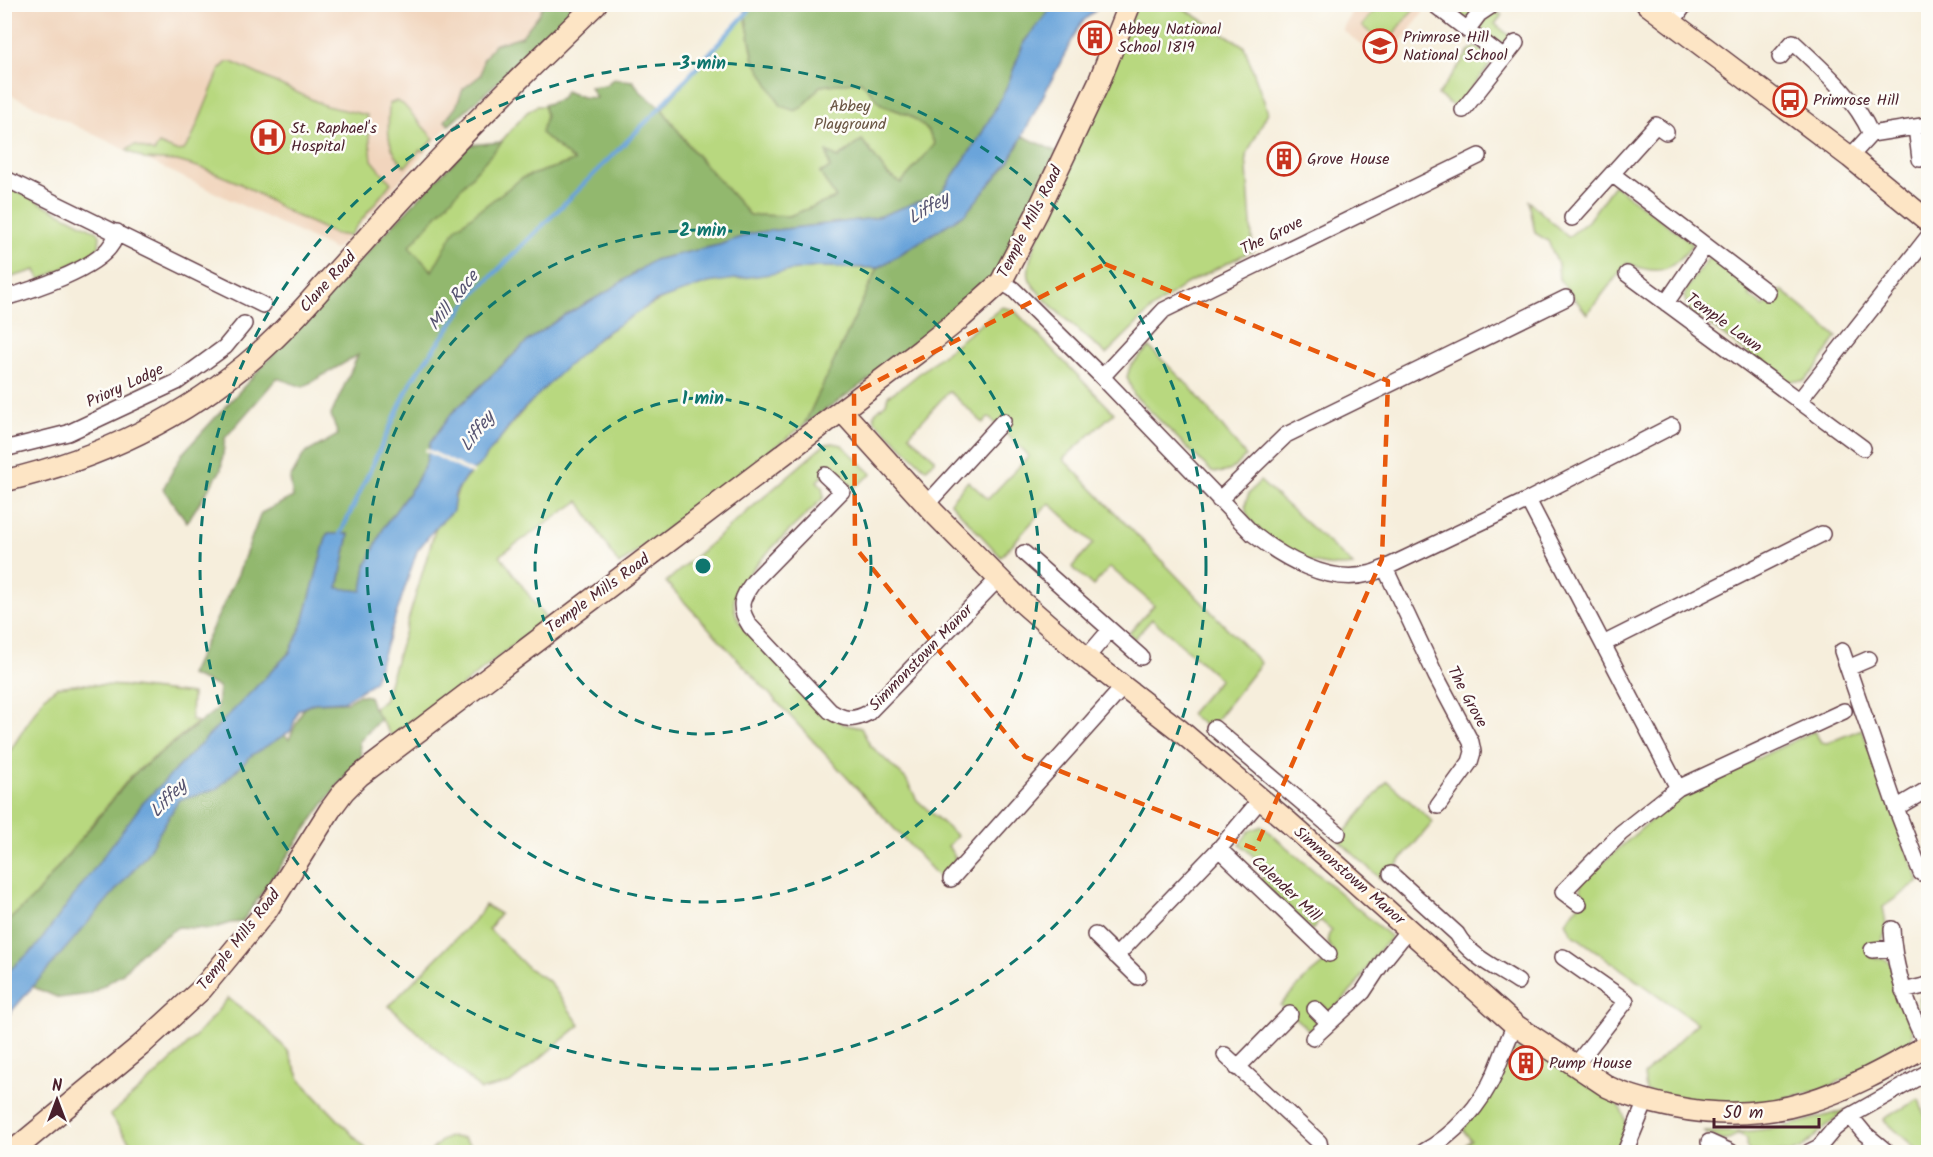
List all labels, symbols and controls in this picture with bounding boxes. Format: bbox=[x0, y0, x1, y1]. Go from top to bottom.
place label: Abbey National School 1819 bbox=[1118, 17, 1221, 60]
building icon: Abbey National School 1819 bbox=[1077, 20, 1113, 56]
place label: Primrose Hill National School bbox=[1403, 25, 1508, 68]
school or university icon: Primrose Hill National School bbox=[1362, 28, 1398, 64]
text: 3 min bbox=[679, 50, 726, 79]
bus stop icon: Primrose Hill bbox=[1772, 82, 1808, 118]
place label: Primrose Hill bbox=[1813, 88, 1899, 113]
park label: Abbey Playground bbox=[814, 94, 887, 137]
place label: St. Raphael's Hospital bbox=[291, 116, 377, 159]
hospital icon: St. Raphael's Hospital bbox=[250, 119, 286, 155]
building icon: Grove House bbox=[1266, 141, 1302, 177]
place label: Grove House bbox=[1307, 147, 1389, 172]
street label: Temple Mills Road bbox=[991, 161, 1070, 283]
water label: Liffey bbox=[903, 184, 958, 233]
street label: The Grove bbox=[1236, 210, 1308, 262]
text: 2 min bbox=[680, 217, 726, 246]
street label: Clane Road bbox=[294, 245, 363, 318]
water label: Mill Race bbox=[421, 263, 488, 337]
street label: Temple Lawn bbox=[1681, 287, 1767, 359]
street label: Priory Lodge bbox=[82, 357, 168, 415]
text: 1 min bbox=[682, 385, 724, 414]
water label: Liffey bbox=[453, 404, 504, 458]
street label: Temple Mills Road bbox=[541, 547, 656, 640]
centre of rings bbox=[693, 556, 713, 576]
street label: Simmonstown Manor bbox=[863, 597, 980, 717]
street label: The Grove bbox=[1440, 662, 1494, 732]
water label: Liffey bbox=[143, 771, 197, 825]
street label: Simmonstown Manor bbox=[1288, 820, 1412, 933]
street label: Calender Mill bbox=[1245, 850, 1327, 928]
street label: Temple Mills Road bbox=[191, 883, 287, 996]
building icon: Pump House bbox=[1508, 1045, 1544, 1081]
place label: Pump House bbox=[1549, 1051, 1632, 1076]
north arrow bbox=[27, 1070, 87, 1130]
text: N bbox=[52, 1074, 62, 1099]
scale bar bbox=[1714, 1091, 1819, 1129]
text: 50 m bbox=[1723, 1099, 1763, 1128]

